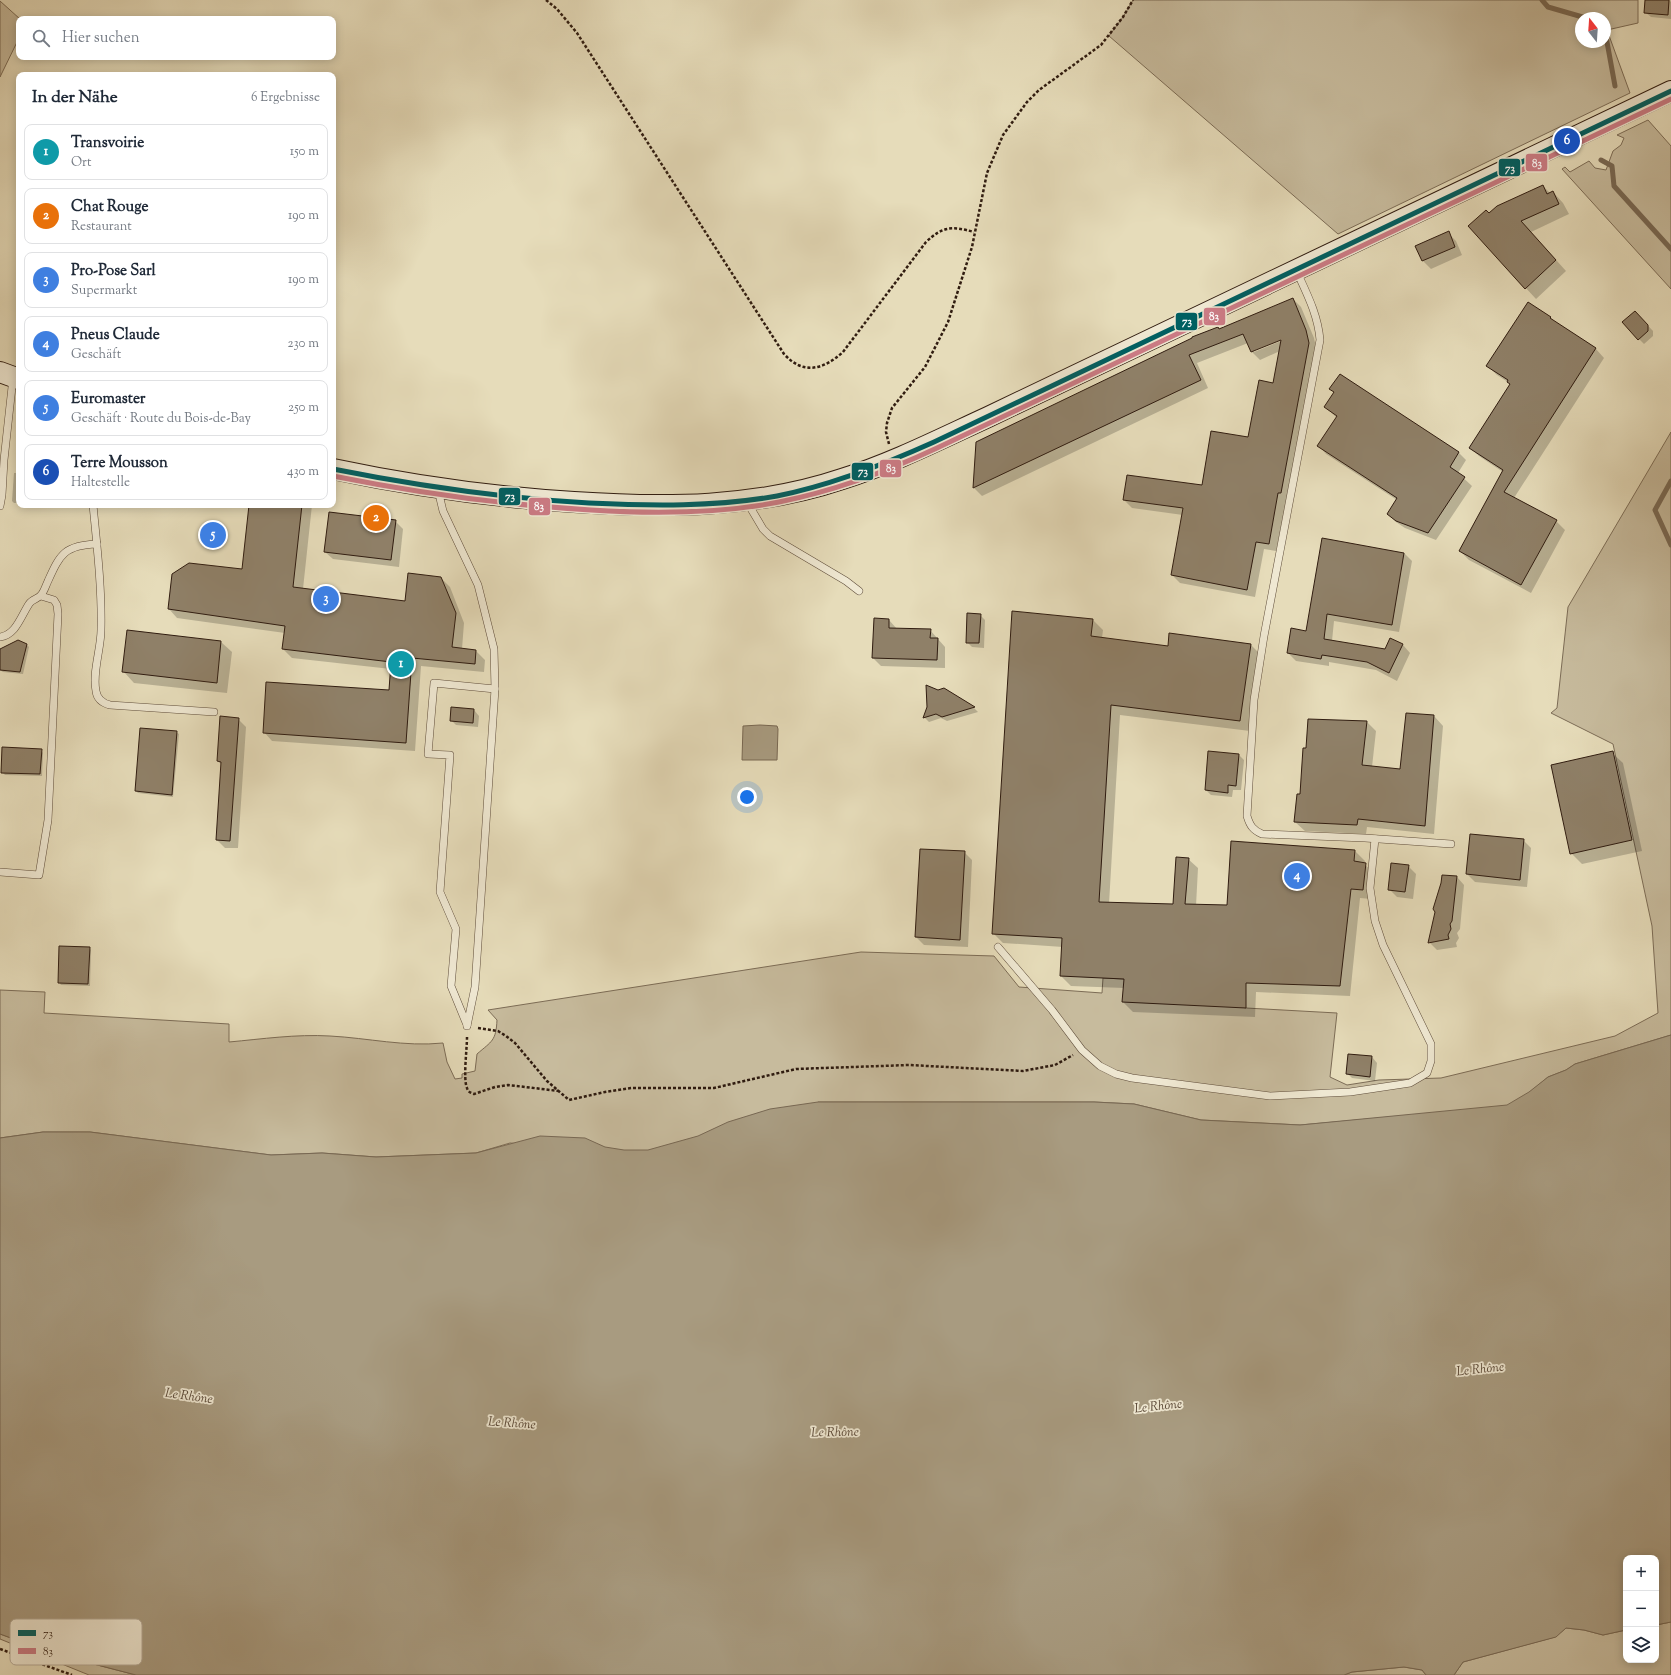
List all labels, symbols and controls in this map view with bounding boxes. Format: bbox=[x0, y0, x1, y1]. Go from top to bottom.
north arrow bbox=[1575, 12, 1611, 48]
search box bbox=[16, 16, 336, 60]
icon: search bbox=[30, 27, 52, 49]
text: Hier suchen bbox=[62, 28, 140, 49]
text: In der Nähe bbox=[32, 86, 118, 110]
text: 6 Ergebnisse bbox=[251, 89, 320, 107]
pin: 6 bbox=[1554, 126, 1580, 156]
text: Transvoirie bbox=[71, 133, 144, 154]
text: 1 bbox=[44, 143, 48, 161]
text: 150 m bbox=[290, 143, 319, 161]
line badge: 83 bbox=[1525, 153, 1548, 172]
text: Ort bbox=[71, 154, 91, 172]
text: 83 bbox=[1532, 156, 1543, 172]
line badge: 73 bbox=[1498, 158, 1521, 177]
text: 73 bbox=[1505, 161, 1516, 177]
text: Chat Rouge bbox=[71, 197, 148, 218]
text: 2 bbox=[43, 207, 49, 225]
text: 190 m bbox=[288, 207, 319, 225]
text: Restaurant bbox=[71, 218, 132, 236]
text: Pro-Pose Sarl bbox=[71, 261, 156, 282]
text: 3 bbox=[43, 271, 49, 289]
text: 190 m bbox=[288, 271, 319, 289]
text: Supermarkt bbox=[71, 282, 137, 300]
line badge: 83 bbox=[1203, 307, 1226, 326]
text: 83 bbox=[1209, 309, 1220, 325]
line badge: 73 bbox=[1175, 312, 1198, 331]
text: 73 bbox=[1182, 314, 1193, 330]
text: Pneus Claude bbox=[71, 325, 160, 346]
text: 4 bbox=[43, 335, 49, 353]
text: 230 m bbox=[287, 335, 319, 353]
text: Geschäft bbox=[71, 346, 121, 364]
text: Euromaster bbox=[71, 389, 146, 410]
text: 5 bbox=[44, 399, 48, 417]
text: 250 m bbox=[288, 399, 319, 417]
text: Geschäft · Route du Bois-de-Bay bbox=[71, 410, 251, 428]
text: Terre Mousson bbox=[71, 453, 168, 474]
line badge: 83 bbox=[879, 459, 902, 478]
text: 83 bbox=[886, 461, 897, 477]
line badge: 73 bbox=[851, 462, 874, 481]
text: 6 bbox=[43, 463, 49, 481]
text: 430 m bbox=[287, 463, 319, 481]
text: 73 bbox=[858, 464, 869, 480]
text: Haltestelle bbox=[71, 474, 130, 492]
line badge: 73 bbox=[498, 487, 521, 506]
text: 73 bbox=[505, 489, 516, 505]
line badge: 83 bbox=[528, 497, 551, 516]
text: 83 bbox=[534, 499, 545, 515]
pin: 2 bbox=[363, 503, 389, 533]
pin: 5 bbox=[200, 520, 226, 550]
pin: 3 bbox=[313, 584, 339, 614]
pin: 1 bbox=[388, 649, 414, 679]
your location bbox=[737, 787, 757, 807]
pin: 4 bbox=[1284, 861, 1310, 891]
water label: Le Rhône bbox=[1455, 1359, 1505, 1381]
water label: Le Rhône bbox=[164, 1385, 214, 1409]
water label: Le Rhône bbox=[1133, 1396, 1183, 1418]
water label: Le Rhône bbox=[487, 1413, 536, 1435]
water label: Le Rhône bbox=[811, 1424, 859, 1442]
map controls bbox=[1623, 1555, 1659, 1663]
button: + bbox=[1623, 1555, 1659, 1591]
button: − bbox=[1623, 1591, 1659, 1627]
legend bbox=[10, 1619, 142, 1665]
text: 73 bbox=[43, 1626, 53, 1642]
button: layers bbox=[1623, 1627, 1659, 1663]
text: 83 bbox=[43, 1644, 53, 1660]

